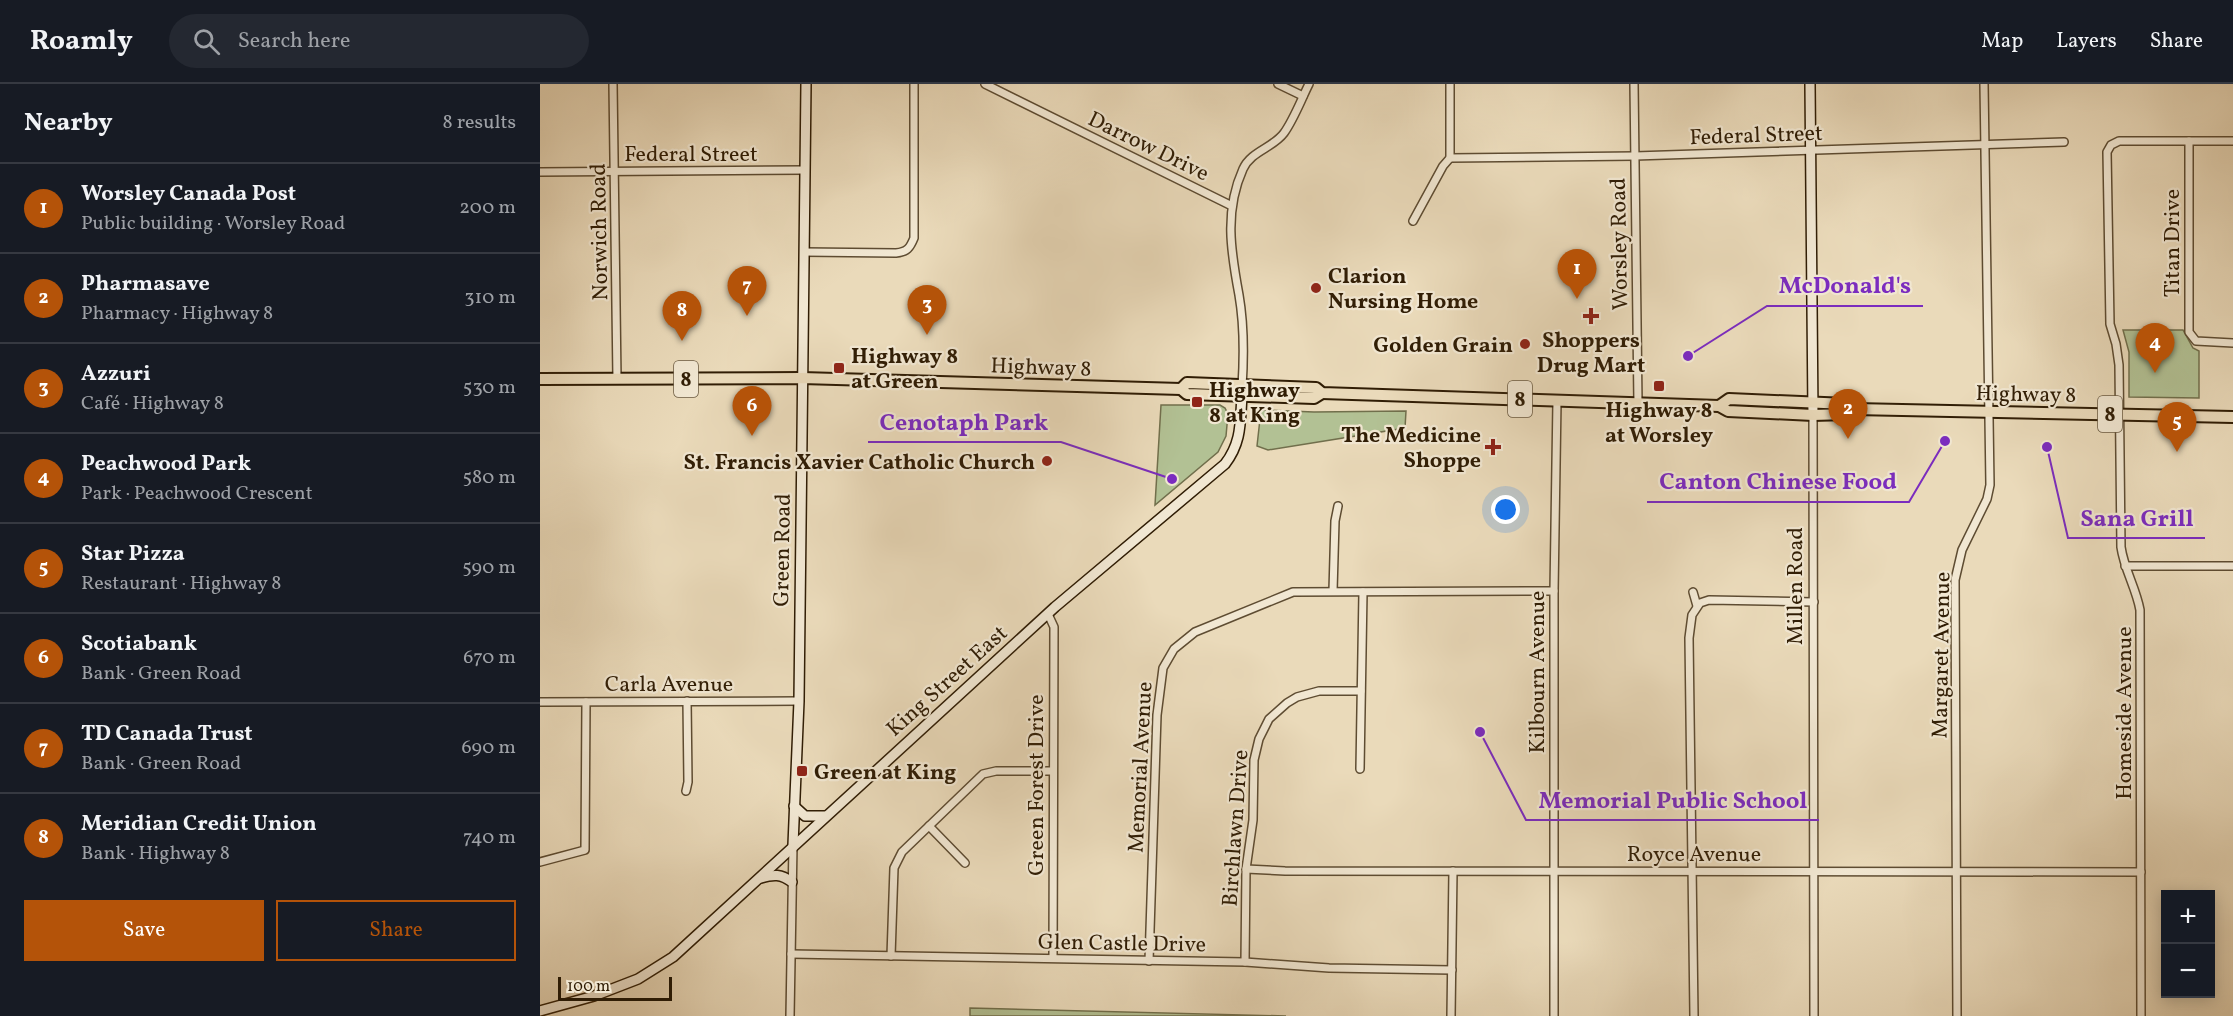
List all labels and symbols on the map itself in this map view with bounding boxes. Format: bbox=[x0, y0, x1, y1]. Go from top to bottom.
street label: Darrow Drive bbox=[1082, 105, 1214, 190]
street label: Federal Street bbox=[1689, 119, 1824, 154]
street label: Federal Street bbox=[624, 140, 758, 171]
street label: Norwich Road bbox=[584, 163, 617, 301]
street label: Worsley Road bbox=[1604, 177, 1637, 311]
street label: Titan Drive bbox=[2158, 189, 2189, 297]
pin: 1 bbox=[1558, 250, 1596, 299]
place label: Clarion Nursing Home bbox=[1328, 262, 1478, 318]
callout: McDonald's bbox=[1767, 264, 1923, 306]
pin: 7 bbox=[728, 266, 766, 316]
text: McDonald's bbox=[1779, 270, 1911, 304]
marker: Clarion Nursing Home bbox=[1309, 281, 1323, 295]
pin: 3 bbox=[908, 286, 946, 335]
pin: 8 bbox=[662, 292, 702, 341]
marker: Shoppers Drug Mart bbox=[1584, 309, 1598, 323]
pin: 4 bbox=[2136, 324, 2174, 373]
place label: Shoppers Drug Mart bbox=[1537, 326, 1645, 382]
place label: Golden Grain bbox=[1373, 331, 1513, 362]
marker: Golden Grain bbox=[1518, 337, 1532, 351]
place label: Highway 8 at Green bbox=[851, 342, 958, 398]
street label: Highway 8 bbox=[990, 351, 1092, 386]
road number: 8 bbox=[674, 361, 698, 397]
marker: Highway 8 at Green bbox=[832, 361, 846, 375]
place label: Highway 8 at King bbox=[1209, 376, 1301, 432]
marker: Highway 8 at Worsley bbox=[1652, 379, 1666, 393]
street label: Highway 8 bbox=[1975, 379, 2077, 412]
road number: 8 bbox=[1508, 381, 1532, 417]
pin: 6 bbox=[732, 386, 772, 436]
pin: 2 bbox=[1828, 390, 1868, 439]
marker: Highway 8 at King bbox=[1190, 395, 1204, 409]
place label: Highway 8 at Worsley bbox=[1605, 396, 1714, 452]
road number: 8 bbox=[2098, 396, 2122, 432]
callout: Cenotaph Park bbox=[868, 400, 1061, 442]
pin: 5 bbox=[2158, 402, 2196, 452]
text: Cenotaph Park bbox=[880, 407, 1049, 441]
place label: The Medicine Shoppe bbox=[1341, 421, 1481, 477]
marker: The Medicine Shoppe bbox=[1486, 440, 1500, 454]
place label: St. Francis Xavier Catholic Church bbox=[683, 448, 1035, 479]
marker: St. Francis Xavier Catholic Church bbox=[1040, 454, 1054, 468]
callout: Canton Chinese Food bbox=[1647, 460, 1909, 502]
text: Canton Chinese Food bbox=[1659, 466, 1897, 500]
street label: Green Road bbox=[767, 493, 800, 607]
your location bbox=[1491, 495, 1520, 524]
callout: Sana Grill bbox=[2068, 496, 2205, 538]
text: Sana Grill bbox=[2080, 503, 2194, 537]
street label: Millen Road bbox=[1781, 527, 1812, 645]
street label: Margaret Avenue bbox=[1926, 571, 1959, 739]
street label: Kilbourn Avenue bbox=[1523, 591, 1554, 753]
street label: King Street East bbox=[880, 619, 1015, 745]
street label: Homeside Avenue bbox=[2110, 626, 2141, 800]
street label: Carla Avenue bbox=[605, 670, 733, 701]
street label: Memorial Avenue bbox=[1122, 681, 1161, 854]
street label: Green Forest Drive bbox=[1022, 694, 1053, 876]
street label: Birchlawn Drive bbox=[1216, 749, 1257, 908]
place label: Green at King bbox=[814, 758, 956, 789]
marker: Green at King bbox=[795, 764, 809, 778]
callout: Memorial Public School bbox=[1526, 778, 1819, 820]
text: Memorial Public School bbox=[1539, 785, 1807, 819]
street label: Royce Avenue bbox=[1627, 840, 1761, 871]
street label: Glen Castle Drive bbox=[1038, 928, 1206, 961]
scale bar bbox=[558, 974, 672, 1002]

